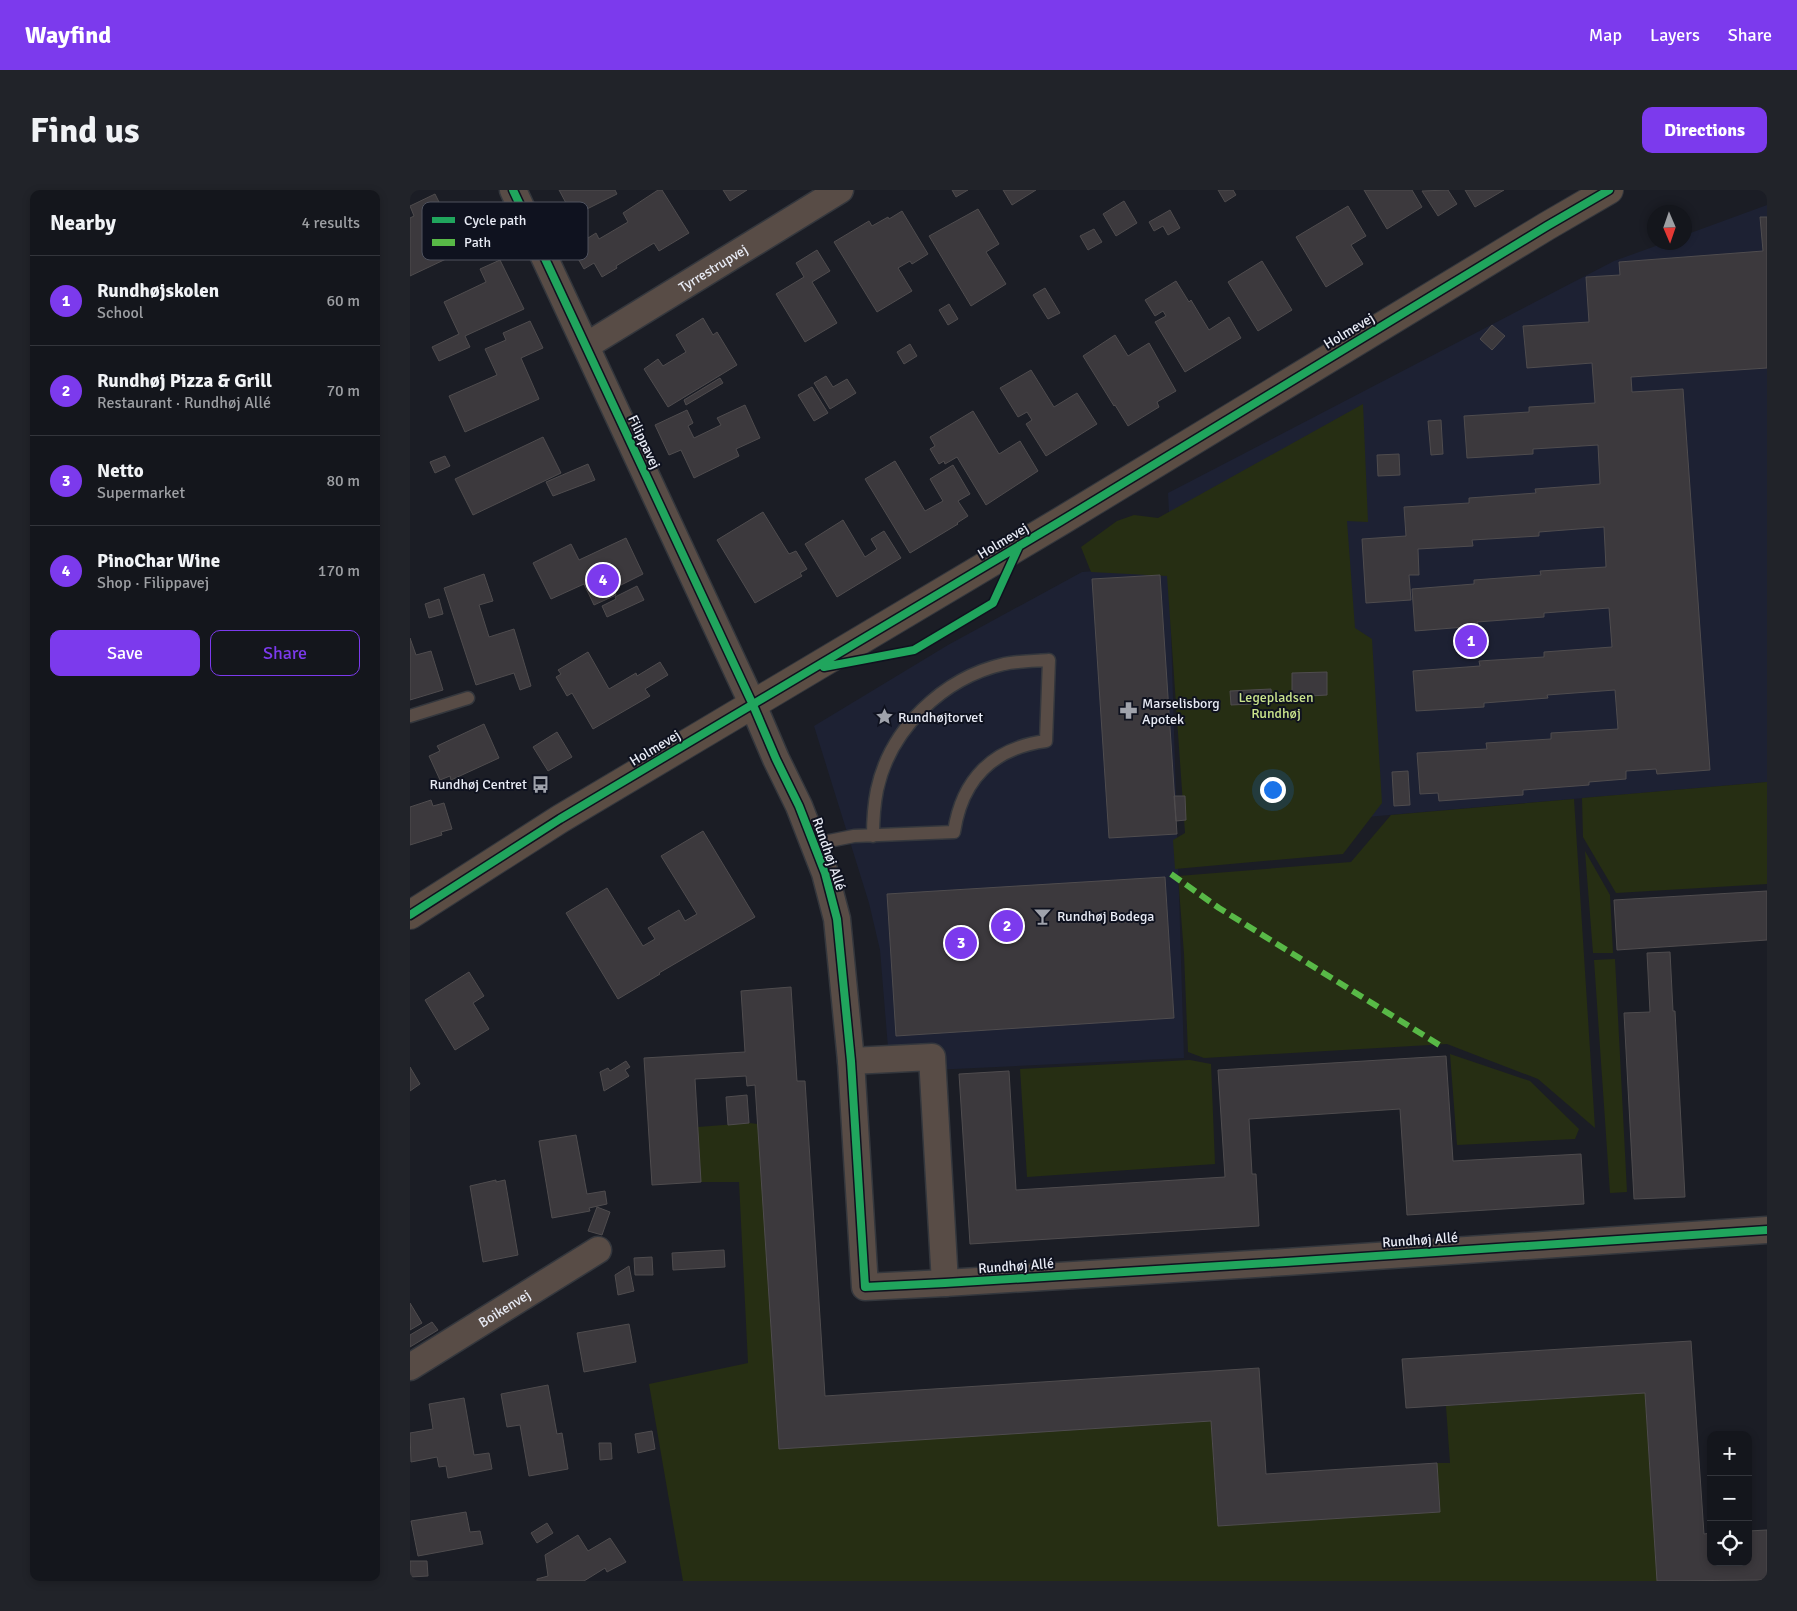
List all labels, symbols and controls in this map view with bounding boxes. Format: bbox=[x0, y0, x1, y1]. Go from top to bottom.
text: Wayfind bbox=[25, 20, 111, 50]
text: Map bbox=[1589, 24, 1622, 46]
text: Layers bbox=[1650, 24, 1700, 46]
text: Share bbox=[1728, 24, 1772, 46]
button: Directions bbox=[1642, 107, 1767, 153]
text: Find us bbox=[30, 109, 140, 152]
legend bbox=[422, 202, 588, 260]
north arrow bbox=[1647, 205, 1692, 250]
text: Nearby bbox=[50, 210, 116, 236]
text: Cycle path bbox=[464, 212, 526, 229]
text: 4 results bbox=[301, 213, 360, 233]
text: Path bbox=[464, 234, 491, 251]
street label: Tyrrestrupvej bbox=[675, 240, 751, 296]
text: Rundhøjskolen bbox=[97, 279, 219, 303]
text: 1 bbox=[62, 291, 70, 311]
text: 60 m bbox=[326, 291, 360, 311]
text: School bbox=[97, 303, 143, 323]
street label: Holmevej bbox=[1321, 309, 1377, 353]
text: Rundhøj Pizza & Grill bbox=[97, 369, 272, 393]
text: 2 bbox=[62, 381, 70, 401]
text: 70 m bbox=[326, 381, 360, 401]
text: Restaurant · Rundhøj Allé bbox=[97, 393, 271, 413]
street label: Filippavej bbox=[624, 412, 664, 472]
text: Netto bbox=[97, 459, 144, 483]
text: 3 bbox=[62, 471, 70, 491]
text: 80 m bbox=[326, 471, 360, 491]
text: Supermarket bbox=[97, 483, 185, 503]
street label: Holmevej bbox=[975, 519, 1031, 563]
text: PinoChar Wine bbox=[97, 549, 220, 573]
text: 4 bbox=[62, 561, 70, 581]
text: 170 m bbox=[318, 561, 360, 581]
pin: 4 bbox=[587, 561, 619, 599]
text: Shop · Filippavej bbox=[97, 573, 209, 593]
pin: 1 bbox=[1455, 622, 1487, 660]
button: Save bbox=[50, 630, 200, 676]
button: Share bbox=[210, 630, 360, 676]
park label: Legepladsen Rundhøj bbox=[1238, 689, 1314, 722]
place label: Marselisborg Apotek bbox=[1142, 695, 1220, 728]
pharmacy icon: Marselisborg Apotek bbox=[1118, 701, 1138, 721]
place icon: Rundhøjtorvet bbox=[874, 707, 894, 727]
place label: Rundhøjtorvet bbox=[898, 709, 983, 726]
street label: Holmevej bbox=[627, 726, 683, 770]
bus stop icon: Rundhøj Centret bbox=[531, 774, 551, 794]
place label: Rundhøj Centret bbox=[430, 776, 527, 793]
your location bbox=[1260, 777, 1286, 803]
street label: Rundhøj Allé bbox=[809, 815, 849, 893]
bar icon: Rundhøj Bodega bbox=[1033, 906, 1053, 926]
pin: 2 bbox=[991, 907, 1023, 945]
place label: Rundhøj Bodega bbox=[1057, 908, 1154, 925]
pin: 3 bbox=[945, 924, 977, 962]
street label: Rundhøj Allé bbox=[1381, 1229, 1459, 1251]
street label: Rundhøj Allé bbox=[977, 1255, 1055, 1277]
street label: Boikenvej bbox=[475, 1286, 533, 1331]
map controls bbox=[1707, 1431, 1752, 1566]
button: + bbox=[1707, 1431, 1752, 1476]
button: − bbox=[1707, 1476, 1752, 1521]
button: locate bbox=[1707, 1521, 1752, 1566]

